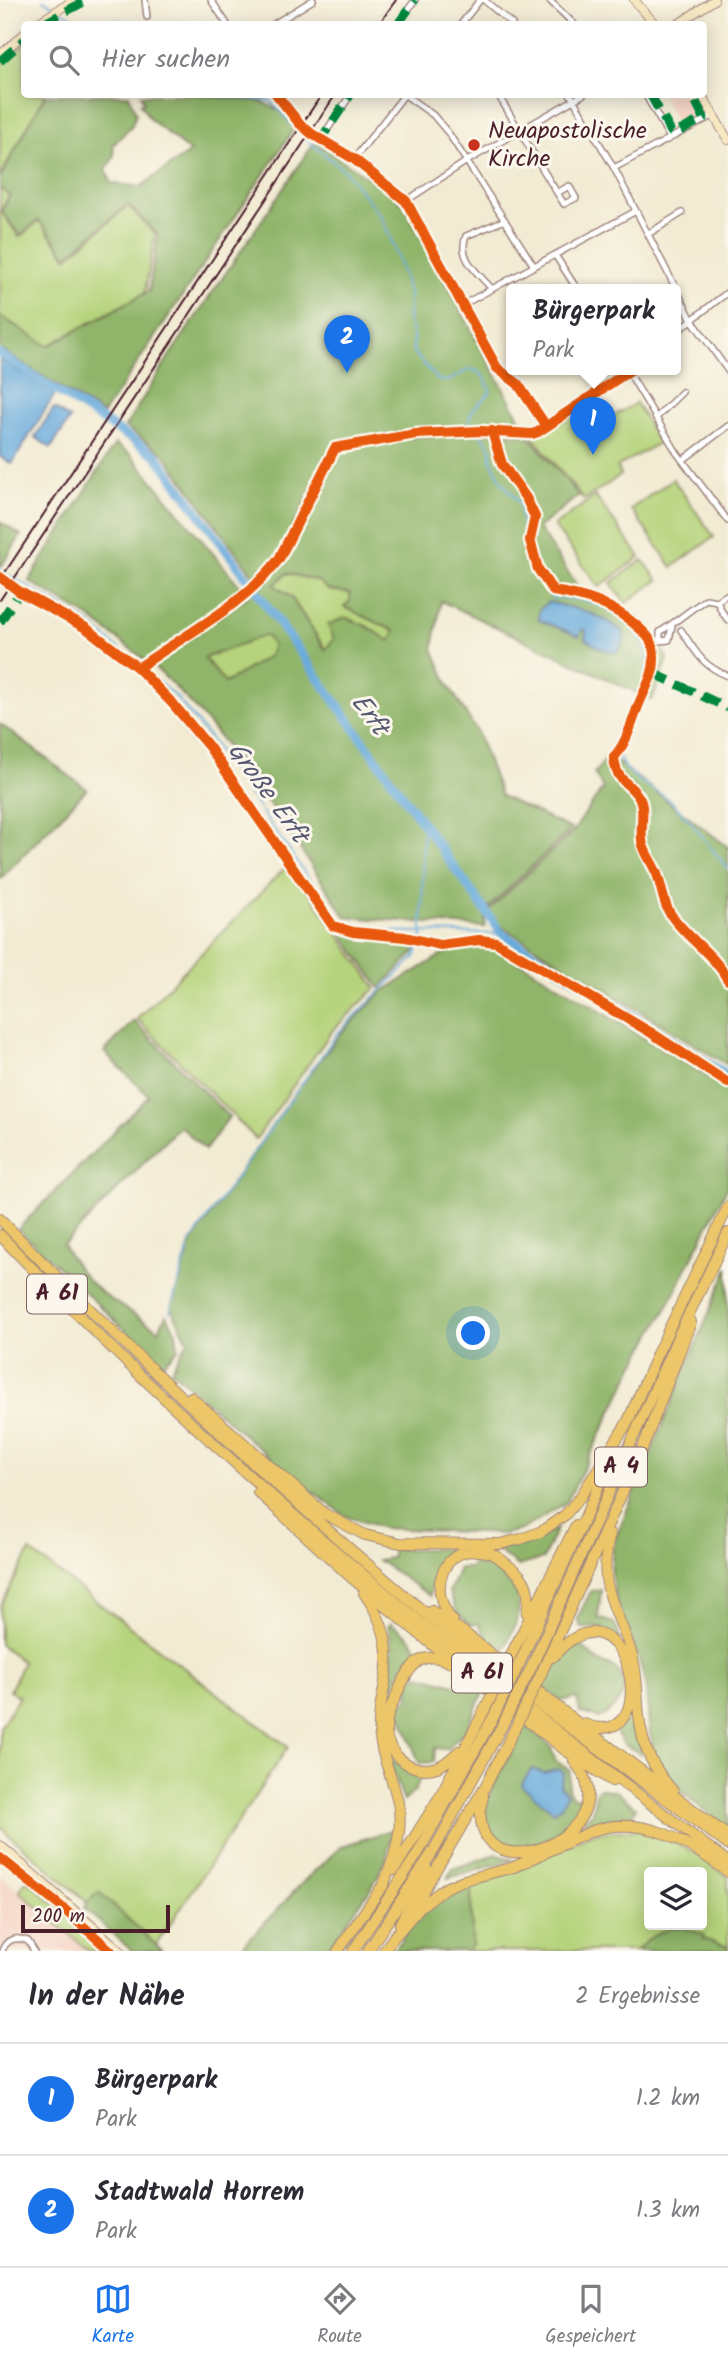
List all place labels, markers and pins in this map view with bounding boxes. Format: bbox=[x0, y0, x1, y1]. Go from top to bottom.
place label: Neuapostolische Kirche bbox=[488, 112, 647, 179]
marker: Neuapostolische Kirche bbox=[466, 137, 482, 153]
pin: 2 bbox=[324, 315, 370, 373]
pin: 1 bbox=[570, 397, 616, 455]

